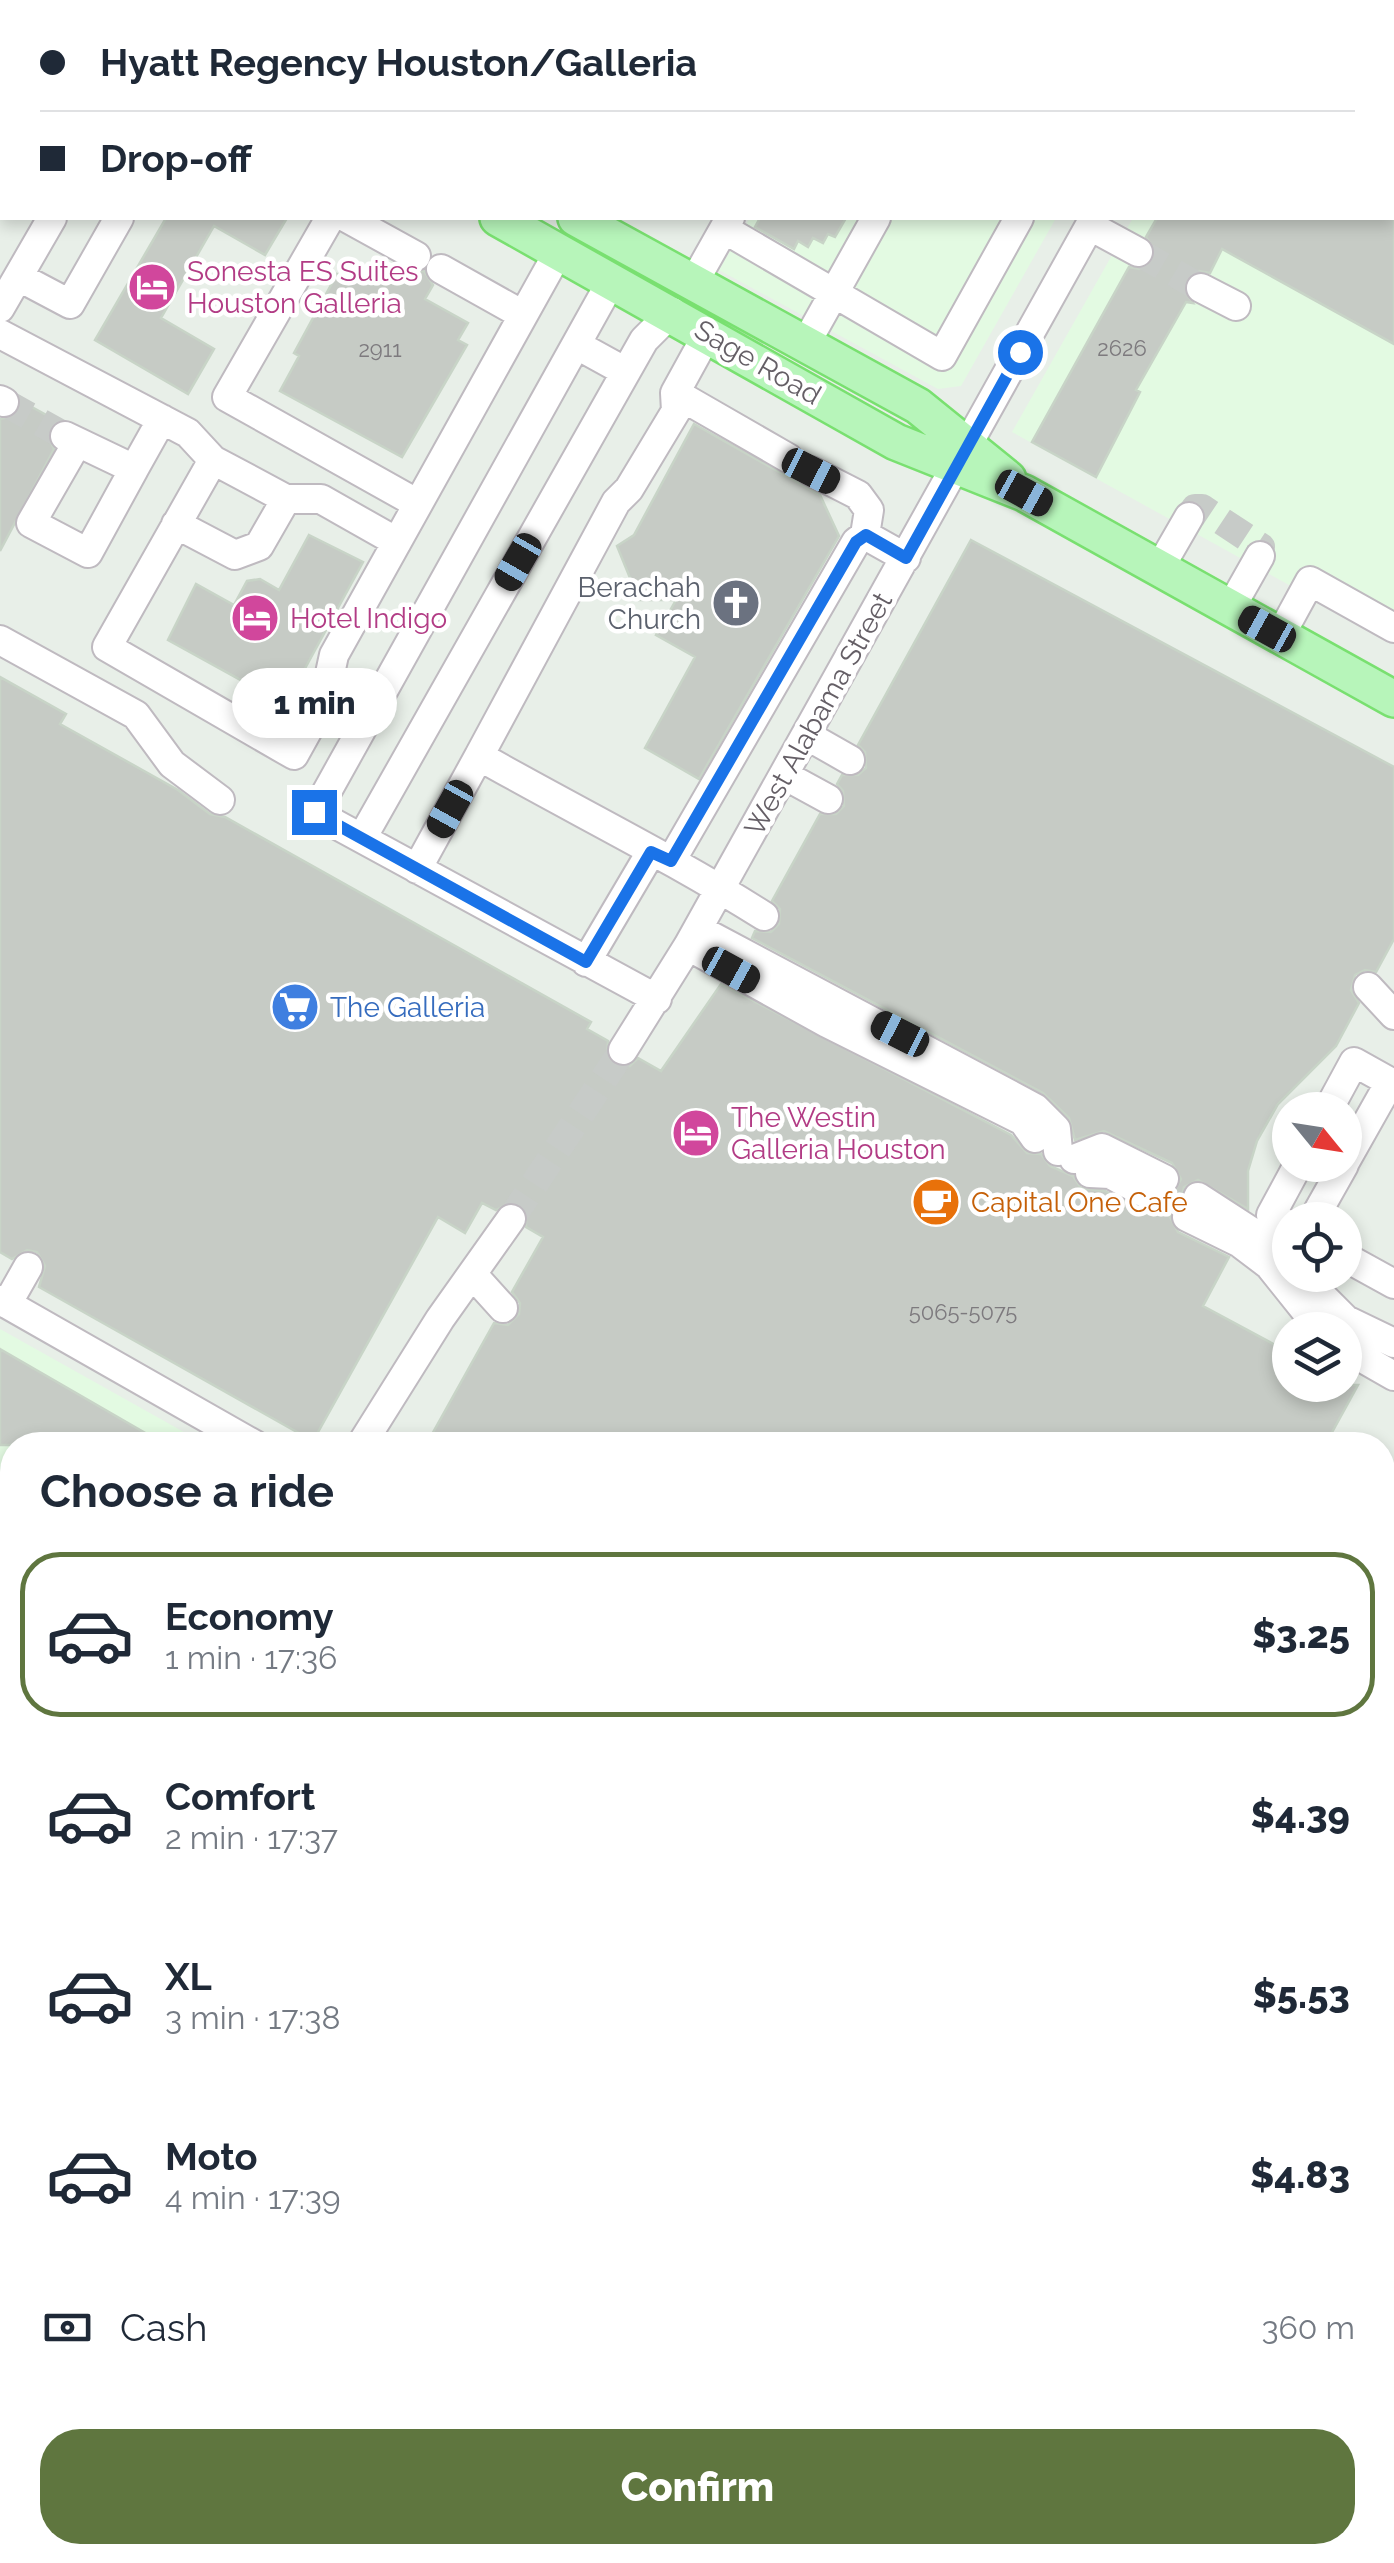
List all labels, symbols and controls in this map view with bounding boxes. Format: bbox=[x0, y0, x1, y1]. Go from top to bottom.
text: Hyatt Regency Houston/Galleria bbox=[100, 40, 697, 85]
text: Drop-off bbox=[100, 136, 252, 181]
place label: Sonesta ES Suites Houston Galleria bbox=[187, 255, 419, 320]
hotel icon: Sonesta ES Suites Houston Galleria bbox=[126, 261, 178, 313]
street label: Sage Road bbox=[689, 313, 827, 412]
route start bbox=[998, 330, 1043, 375]
house number: 2626 bbox=[1097, 335, 1147, 361]
house number: 2911 bbox=[358, 336, 402, 362]
car bbox=[777, 444, 845, 498]
car bbox=[990, 465, 1058, 521]
car bbox=[490, 529, 546, 595]
place label: Berachah Church bbox=[578, 571, 701, 636]
church icon: Berachah Church bbox=[710, 577, 762, 629]
street label: West Alabama Street bbox=[738, 586, 899, 842]
hotel icon: Hotel Indigo bbox=[229, 592, 281, 644]
car bbox=[1233, 601, 1301, 657]
place label: Hotel Indigo bbox=[290, 602, 447, 635]
callout: 1 min bbox=[232, 667, 396, 737]
text: 1 min bbox=[273, 684, 356, 721]
car bbox=[422, 775, 478, 843]
route end bbox=[292, 790, 337, 835]
car bbox=[697, 942, 765, 998]
supermarket icon: The Galleria bbox=[269, 981, 321, 1033]
place label: The Galleria bbox=[330, 991, 485, 1024]
car bbox=[866, 1007, 934, 1061]
north arrow bbox=[1272, 1092, 1362, 1182]
map controls bbox=[1272, 1092, 1362, 1402]
place label: The Westin Galleria Houston bbox=[731, 1101, 946, 1166]
hotel icon: The Westin Galleria Houston bbox=[670, 1107, 722, 1159]
cafe icon: Capital One Cafe bbox=[910, 1176, 962, 1228]
place label: Capital One Cafe bbox=[971, 1186, 1188, 1219]
button: locate bbox=[1272, 1202, 1362, 1292]
house number: 5065-5075 bbox=[909, 1299, 1017, 1325]
button: layers bbox=[1272, 1312, 1362, 1402]
text: Choose a ride bbox=[40, 1465, 334, 1518]
icon: car bbox=[45, 1590, 135, 1680]
text: Economy bbox=[165, 1594, 334, 1639]
text: $3.25 bbox=[1252, 1612, 1350, 1657]
text: 1 min · 17:36 bbox=[165, 1639, 337, 1676]
icon: car bbox=[45, 1770, 135, 1860]
text: Comfort bbox=[165, 1774, 315, 1819]
text: $4.39 bbox=[1251, 1792, 1350, 1837]
text: 2 min · 17:37 bbox=[165, 1819, 338, 1856]
icon: car bbox=[45, 1950, 135, 2040]
text: XL bbox=[165, 1954, 212, 1999]
text: $5.53 bbox=[1253, 1972, 1350, 2017]
text: 3 min · 17:38 bbox=[165, 1999, 340, 2036]
icon: car bbox=[45, 2130, 135, 2220]
text: Moto bbox=[165, 2134, 258, 2179]
text: $4.83 bbox=[1250, 2152, 1350, 2197]
text: 4 min · 17:39 bbox=[165, 2179, 341, 2216]
icon: cash bbox=[40, 2300, 95, 2355]
text: Cash bbox=[120, 2305, 207, 2350]
text: 360 m bbox=[1261, 2309, 1355, 2346]
button: Confirm bbox=[40, 2429, 1355, 2544]

